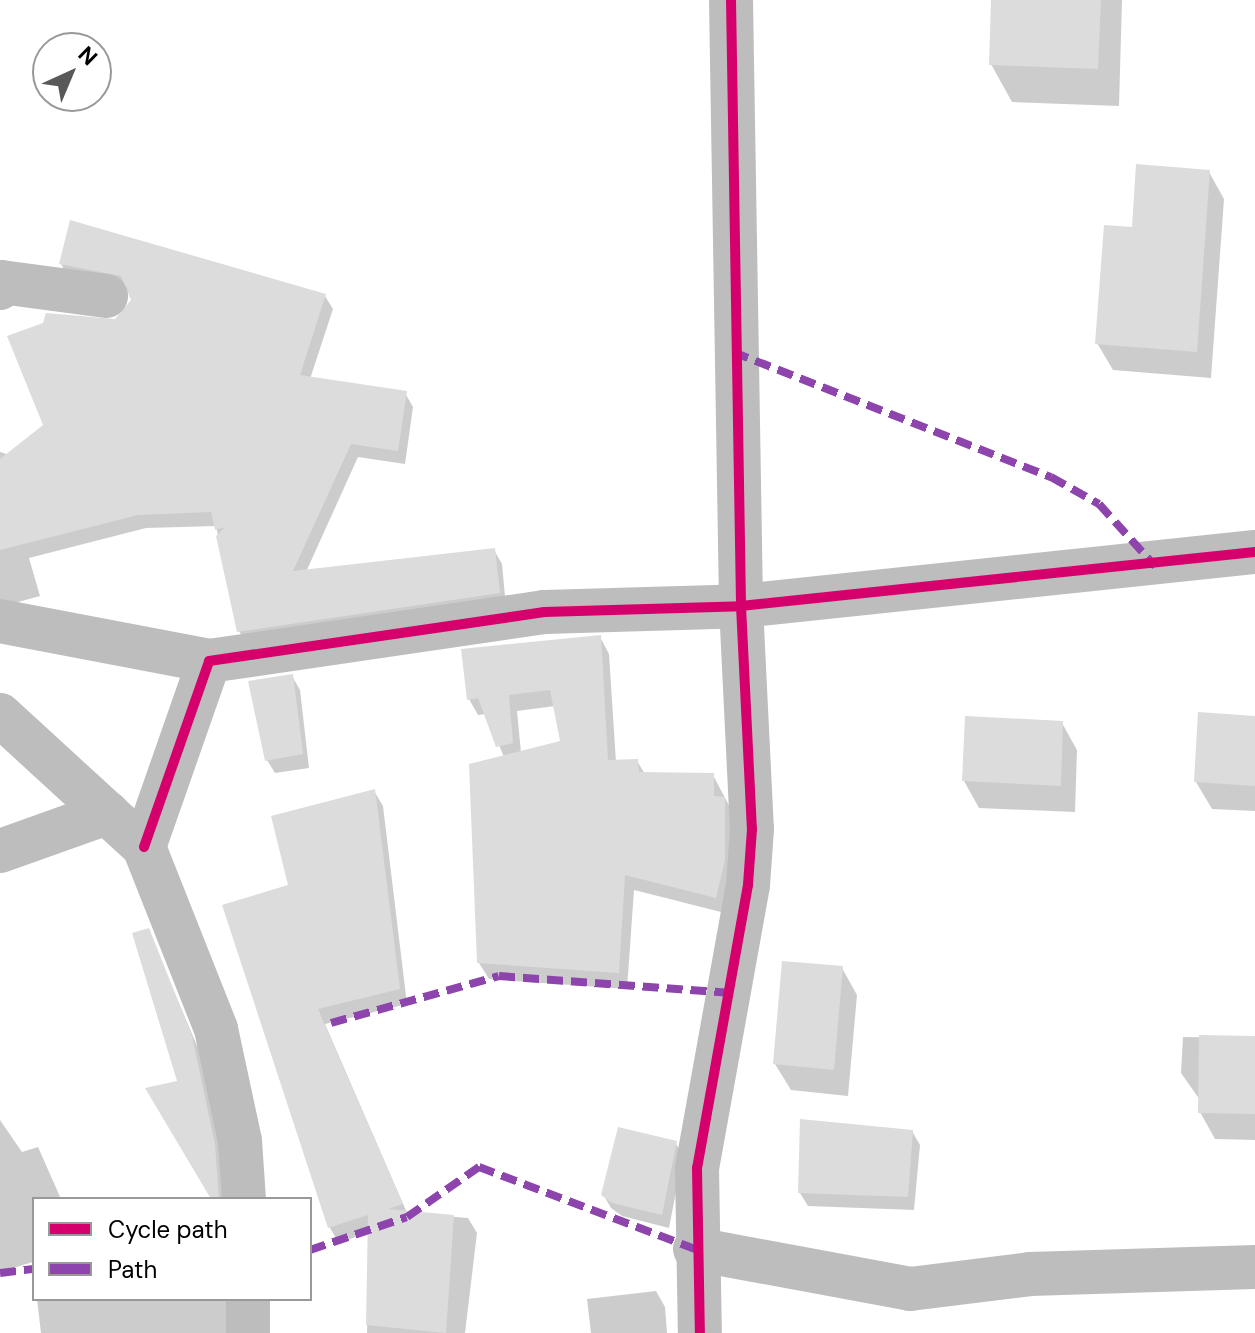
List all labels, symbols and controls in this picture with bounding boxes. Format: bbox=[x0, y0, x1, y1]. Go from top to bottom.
north arrow bbox=[32, 32, 112, 112]
text: N bbox=[72, 40, 103, 72]
legend bbox=[32, 1197, 312, 1301]
text: Cycle path bbox=[108, 1214, 227, 1245]
text: Path bbox=[108, 1254, 157, 1285]

